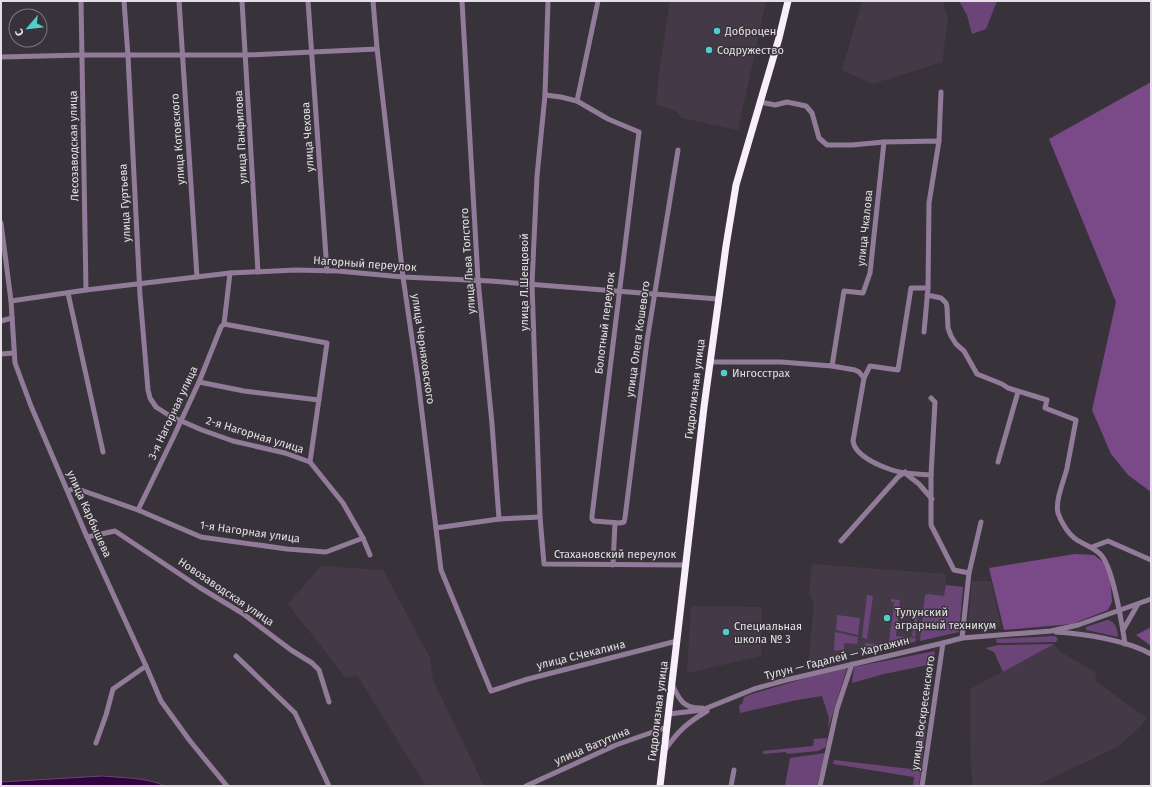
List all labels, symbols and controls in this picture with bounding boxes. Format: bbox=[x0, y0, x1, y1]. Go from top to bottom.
north arrow bbox=[8, 8, 48, 48]
place label: Доброцен bbox=[724, 25, 776, 38]
text: С bbox=[12, 26, 27, 38]
marker: Доброцен bbox=[712, 26, 722, 36]
place label: Содружество bbox=[717, 44, 784, 57]
marker: Содружество bbox=[704, 45, 714, 55]
street label: Лесозаводская улица bbox=[67, 90, 81, 202]
street label: улица Панфилова bbox=[232, 90, 250, 184]
street label: улица Котовского bbox=[168, 93, 188, 185]
street label: улица Чехова bbox=[299, 102, 317, 172]
street label: улица Гуртьева bbox=[116, 163, 134, 243]
street label: улица Чкалова bbox=[855, 189, 875, 267]
street label: улица Льва Толстого bbox=[458, 207, 478, 315]
street label: улица Л.Шевцовой bbox=[518, 233, 531, 331]
street label: Нагорный переулок bbox=[313, 254, 417, 274]
street label: Болотный переулок bbox=[592, 271, 618, 375]
street label: улица Олега Кошевого bbox=[623, 280, 653, 398]
street label: улица Черняховского bbox=[409, 293, 437, 405]
street label: Гидролизная улица bbox=[682, 338, 708, 440]
street label: 3-я Нагорная улица bbox=[146, 364, 200, 462]
place label: Ингосстрах bbox=[732, 367, 791, 380]
marker: Ингосстрах bbox=[719, 368, 729, 378]
street label: 2-я Нагорная улица bbox=[204, 414, 306, 456]
street label: улица Карбышева bbox=[64, 469, 114, 559]
street label: 1-я Нагорная улица bbox=[199, 519, 301, 545]
street label: Стахановский переулок bbox=[554, 548, 676, 561]
street label: Новозаводская улица bbox=[176, 555, 276, 629]
place label: Тулунский аграрный техникум bbox=[895, 606, 996, 632]
marker: Тулунский аграрный техникум bbox=[882, 613, 892, 623]
place label: Специальная школа № 3 bbox=[734, 620, 802, 646]
marker: Специальная школа № 3 bbox=[721, 627, 731, 637]
street label: Тулун — Гадалей — Харгажин bbox=[763, 634, 911, 682]
street label: улица С.Чекалина bbox=[535, 638, 627, 672]
street label: улица Воскресенского bbox=[908, 655, 938, 771]
street label: Гидролизная улица bbox=[645, 660, 671, 762]
street label: улица Ватутина bbox=[552, 724, 632, 768]

